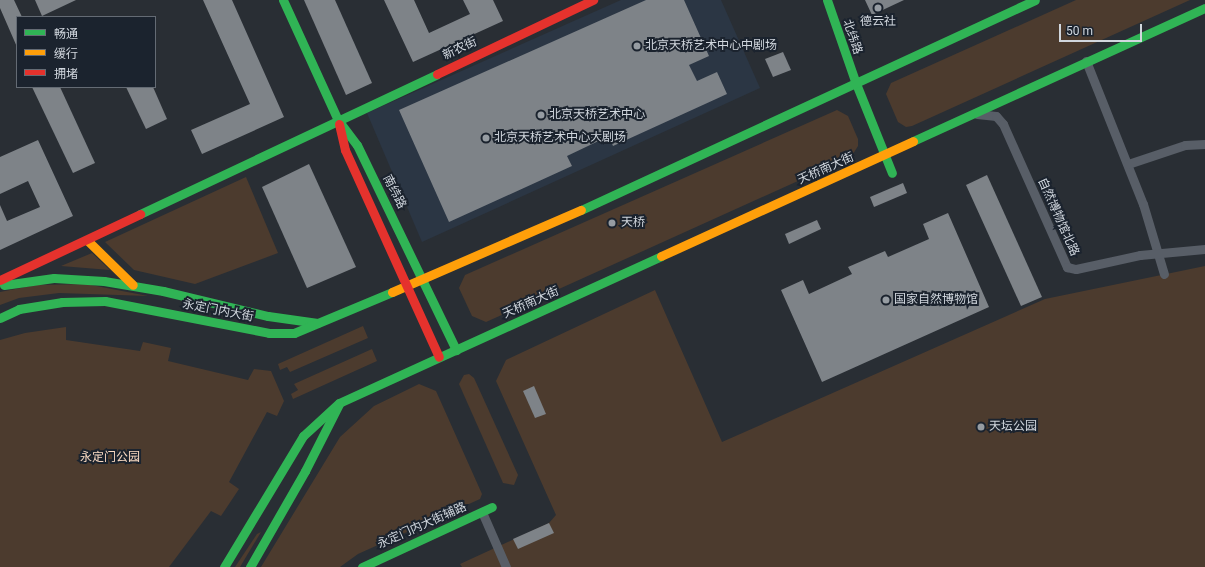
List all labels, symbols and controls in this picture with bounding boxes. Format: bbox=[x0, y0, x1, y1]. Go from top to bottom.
marker: 德云社 bbox=[873, 3, 883, 13]
place label: 德云社 bbox=[860, 15, 896, 29]
legend bbox=[16, 16, 156, 88]
scale bar bbox=[1061, 16, 1144, 42]
street label: 北纬路 bbox=[839, 18, 865, 56]
text: 50 m bbox=[1066, 24, 1093, 38]
text: 畅通 bbox=[54, 27, 78, 41]
street label: 新农街 bbox=[441, 35, 479, 63]
place label: 北京天桥艺术中心中剧场 bbox=[645, 39, 777, 53]
marker: 北京天桥艺术中心中剧场 bbox=[632, 41, 642, 51]
text: 缓行 bbox=[54, 47, 78, 61]
text: 拥堵 bbox=[54, 67, 78, 81]
place label: 北京天桥艺术中心 bbox=[549, 108, 645, 122]
marker: 北京天桥艺术中心 bbox=[536, 110, 546, 120]
place label: 北京天桥艺术中心大剧场 bbox=[494, 131, 626, 145]
marker: 北京天桥艺术中心大剧场 bbox=[481, 133, 491, 143]
street label: 天桥南大街 bbox=[796, 150, 856, 188]
street label: 南纬路 bbox=[379, 173, 409, 211]
street label: 自然博物馆北路 bbox=[1034, 176, 1082, 258]
place label: 天桥 bbox=[621, 216, 645, 230]
marker: 天桥 bbox=[606, 217, 618, 229]
street label: 天桥南大街 bbox=[501, 284, 561, 322]
place label: 国家自然博物馆 bbox=[894, 293, 978, 307]
marker: 国家自然博物馆 bbox=[881, 295, 891, 305]
street label: 永定门内大街 bbox=[181, 297, 255, 325]
place label: 天坛公园 bbox=[989, 420, 1037, 434]
marker: 天坛公园 bbox=[976, 422, 986, 432]
park label: 永定门公园 bbox=[80, 451, 140, 465]
street label: 永定门内大街辅路 bbox=[375, 500, 469, 552]

